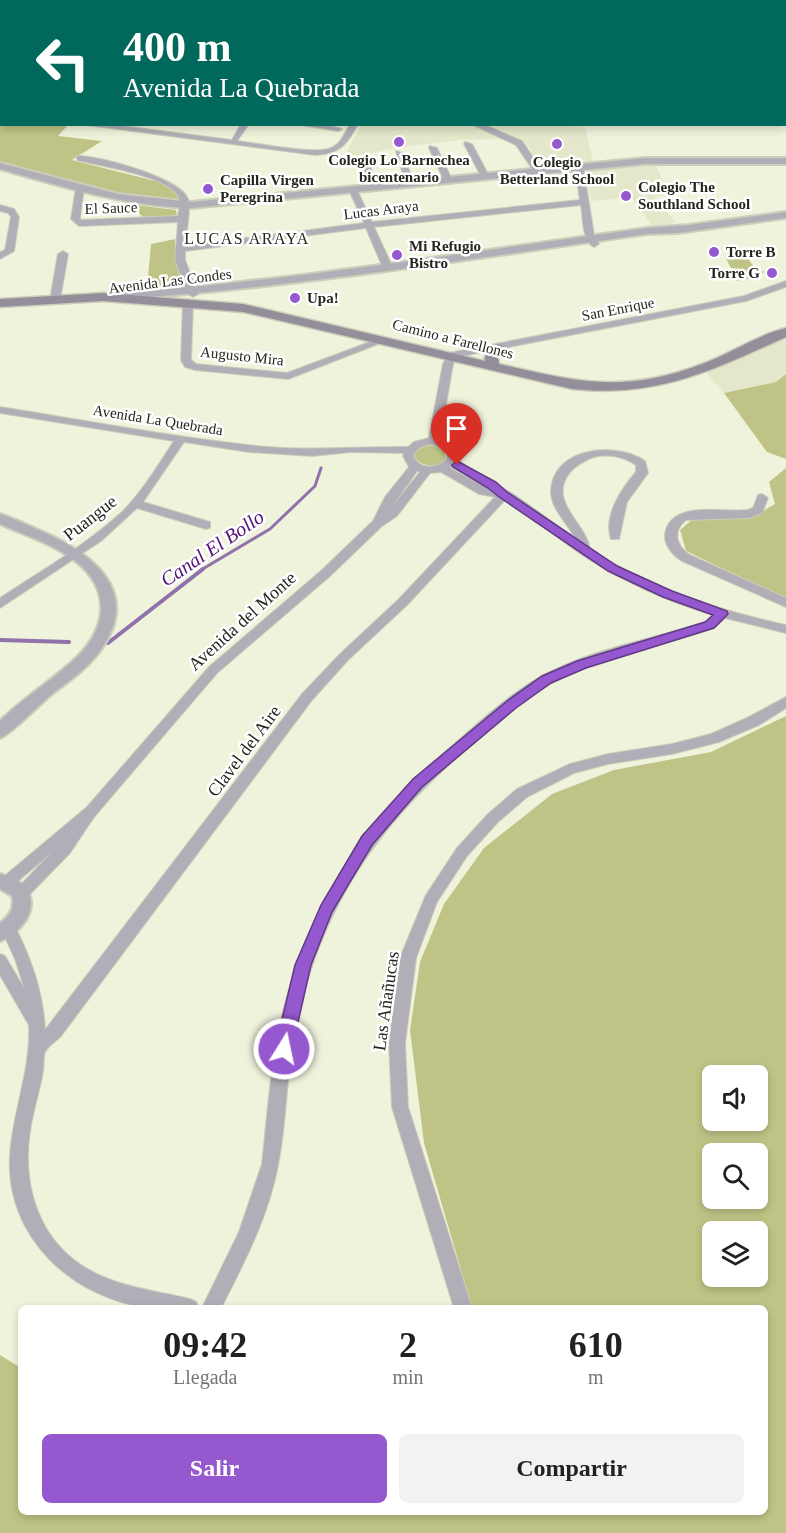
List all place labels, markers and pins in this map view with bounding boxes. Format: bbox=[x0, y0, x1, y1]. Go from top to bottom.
marker: Colegio Lo Barnechea bicentenario bbox=[392, 135, 406, 149]
marker: Colegio Betterland School bbox=[550, 137, 564, 151]
place label: Colegio Lo Barnechea bicentenario bbox=[328, 152, 470, 185]
place label: Colegio Betterland School bbox=[500, 154, 614, 187]
place label: Capilla Virgen Peregrina bbox=[220, 172, 314, 205]
place label: Colegio The Southland School bbox=[638, 179, 750, 212]
marker: Capilla Virgen Peregrina bbox=[201, 182, 215, 196]
marker: Colegio The Southland School bbox=[619, 189, 633, 203]
place label: Mi Refugio Bistro bbox=[409, 238, 481, 271]
place label: Torre B bbox=[726, 244, 776, 260]
marker: Torre B bbox=[707, 245, 721, 259]
marker: Mi Refugio Bistro bbox=[390, 248, 404, 262]
place label: Torre G bbox=[709, 265, 760, 281]
marker: Torre G bbox=[765, 266, 779, 280]
place label: Upa! bbox=[307, 290, 339, 306]
marker: Upa! bbox=[288, 291, 302, 305]
pin bbox=[431, 403, 482, 465]

